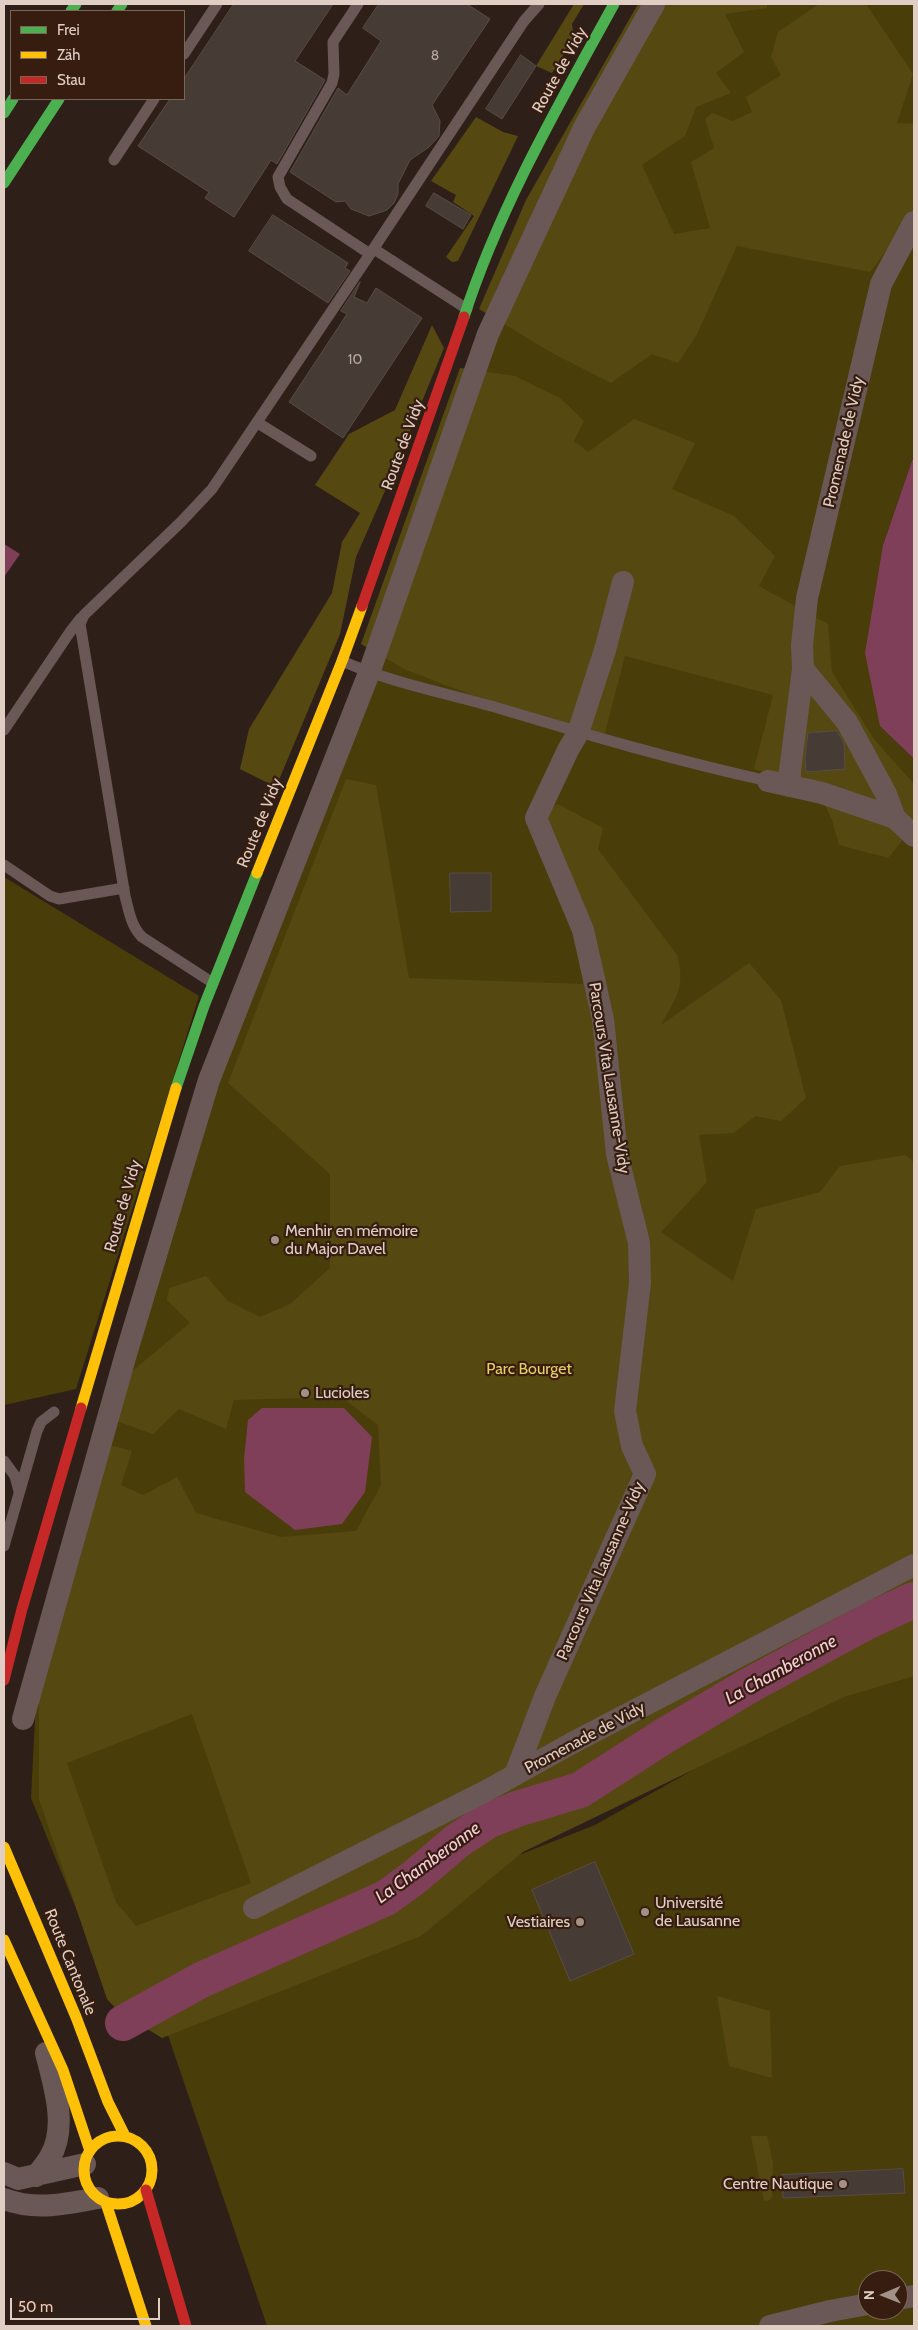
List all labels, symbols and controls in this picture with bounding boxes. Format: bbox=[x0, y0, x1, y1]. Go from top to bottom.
legend bbox=[10, 10, 185, 100]
text: Frei bbox=[57, 21, 80, 39]
street label: Route de Vidy bbox=[529, 24, 591, 116]
text: Zäh bbox=[57, 46, 80, 64]
house number: 8 bbox=[431, 48, 439, 64]
text: Stau bbox=[57, 71, 86, 89]
house number: 10 bbox=[348, 352, 362, 368]
street label: Promenade de Vidy bbox=[820, 375, 868, 509]
street label: Route de Vidy bbox=[378, 397, 428, 493]
street label: Route de Vidy bbox=[233, 775, 287, 871]
street label: Parcours Vita Lausanne-Vidy bbox=[584, 981, 634, 1175]
street label: Route de Vidy bbox=[101, 1158, 145, 1254]
place label: Menhir en mémoire du Major Davel bbox=[285, 1221, 418, 1259]
marker: Menhir en mémoire du Major Davel bbox=[269, 1234, 281, 1246]
park label: Parc Bourget bbox=[486, 1359, 572, 1379]
place label: Lucioles bbox=[315, 1383, 369, 1403]
marker: Lucioles bbox=[299, 1387, 311, 1399]
street label: Parcours Vita Lausanne-Vidy bbox=[553, 1479, 649, 1663]
water label: La Chamberonne bbox=[721, 1630, 841, 1710]
street label: Promenade de Vidy bbox=[521, 1698, 649, 1778]
water label: La Chamberonne bbox=[371, 1818, 485, 1908]
place label: Université de Lausanne bbox=[655, 1893, 740, 1931]
street label: Route Cantonale bbox=[40, 1906, 100, 2018]
marker: Université de Lausanne bbox=[639, 1906, 651, 1918]
place label: Vestiaires bbox=[507, 1912, 570, 1932]
marker: Vestiaires bbox=[574, 1916, 586, 1928]
place label: Centre Nautique bbox=[723, 2174, 833, 2194]
marker: Centre Nautique bbox=[837, 2178, 849, 2190]
north arrow bbox=[858, 2270, 908, 2320]
scale bar bbox=[12, 2288, 162, 2320]
text: N bbox=[860, 2290, 878, 2300]
text: 50 m bbox=[18, 2298, 53, 2316]

